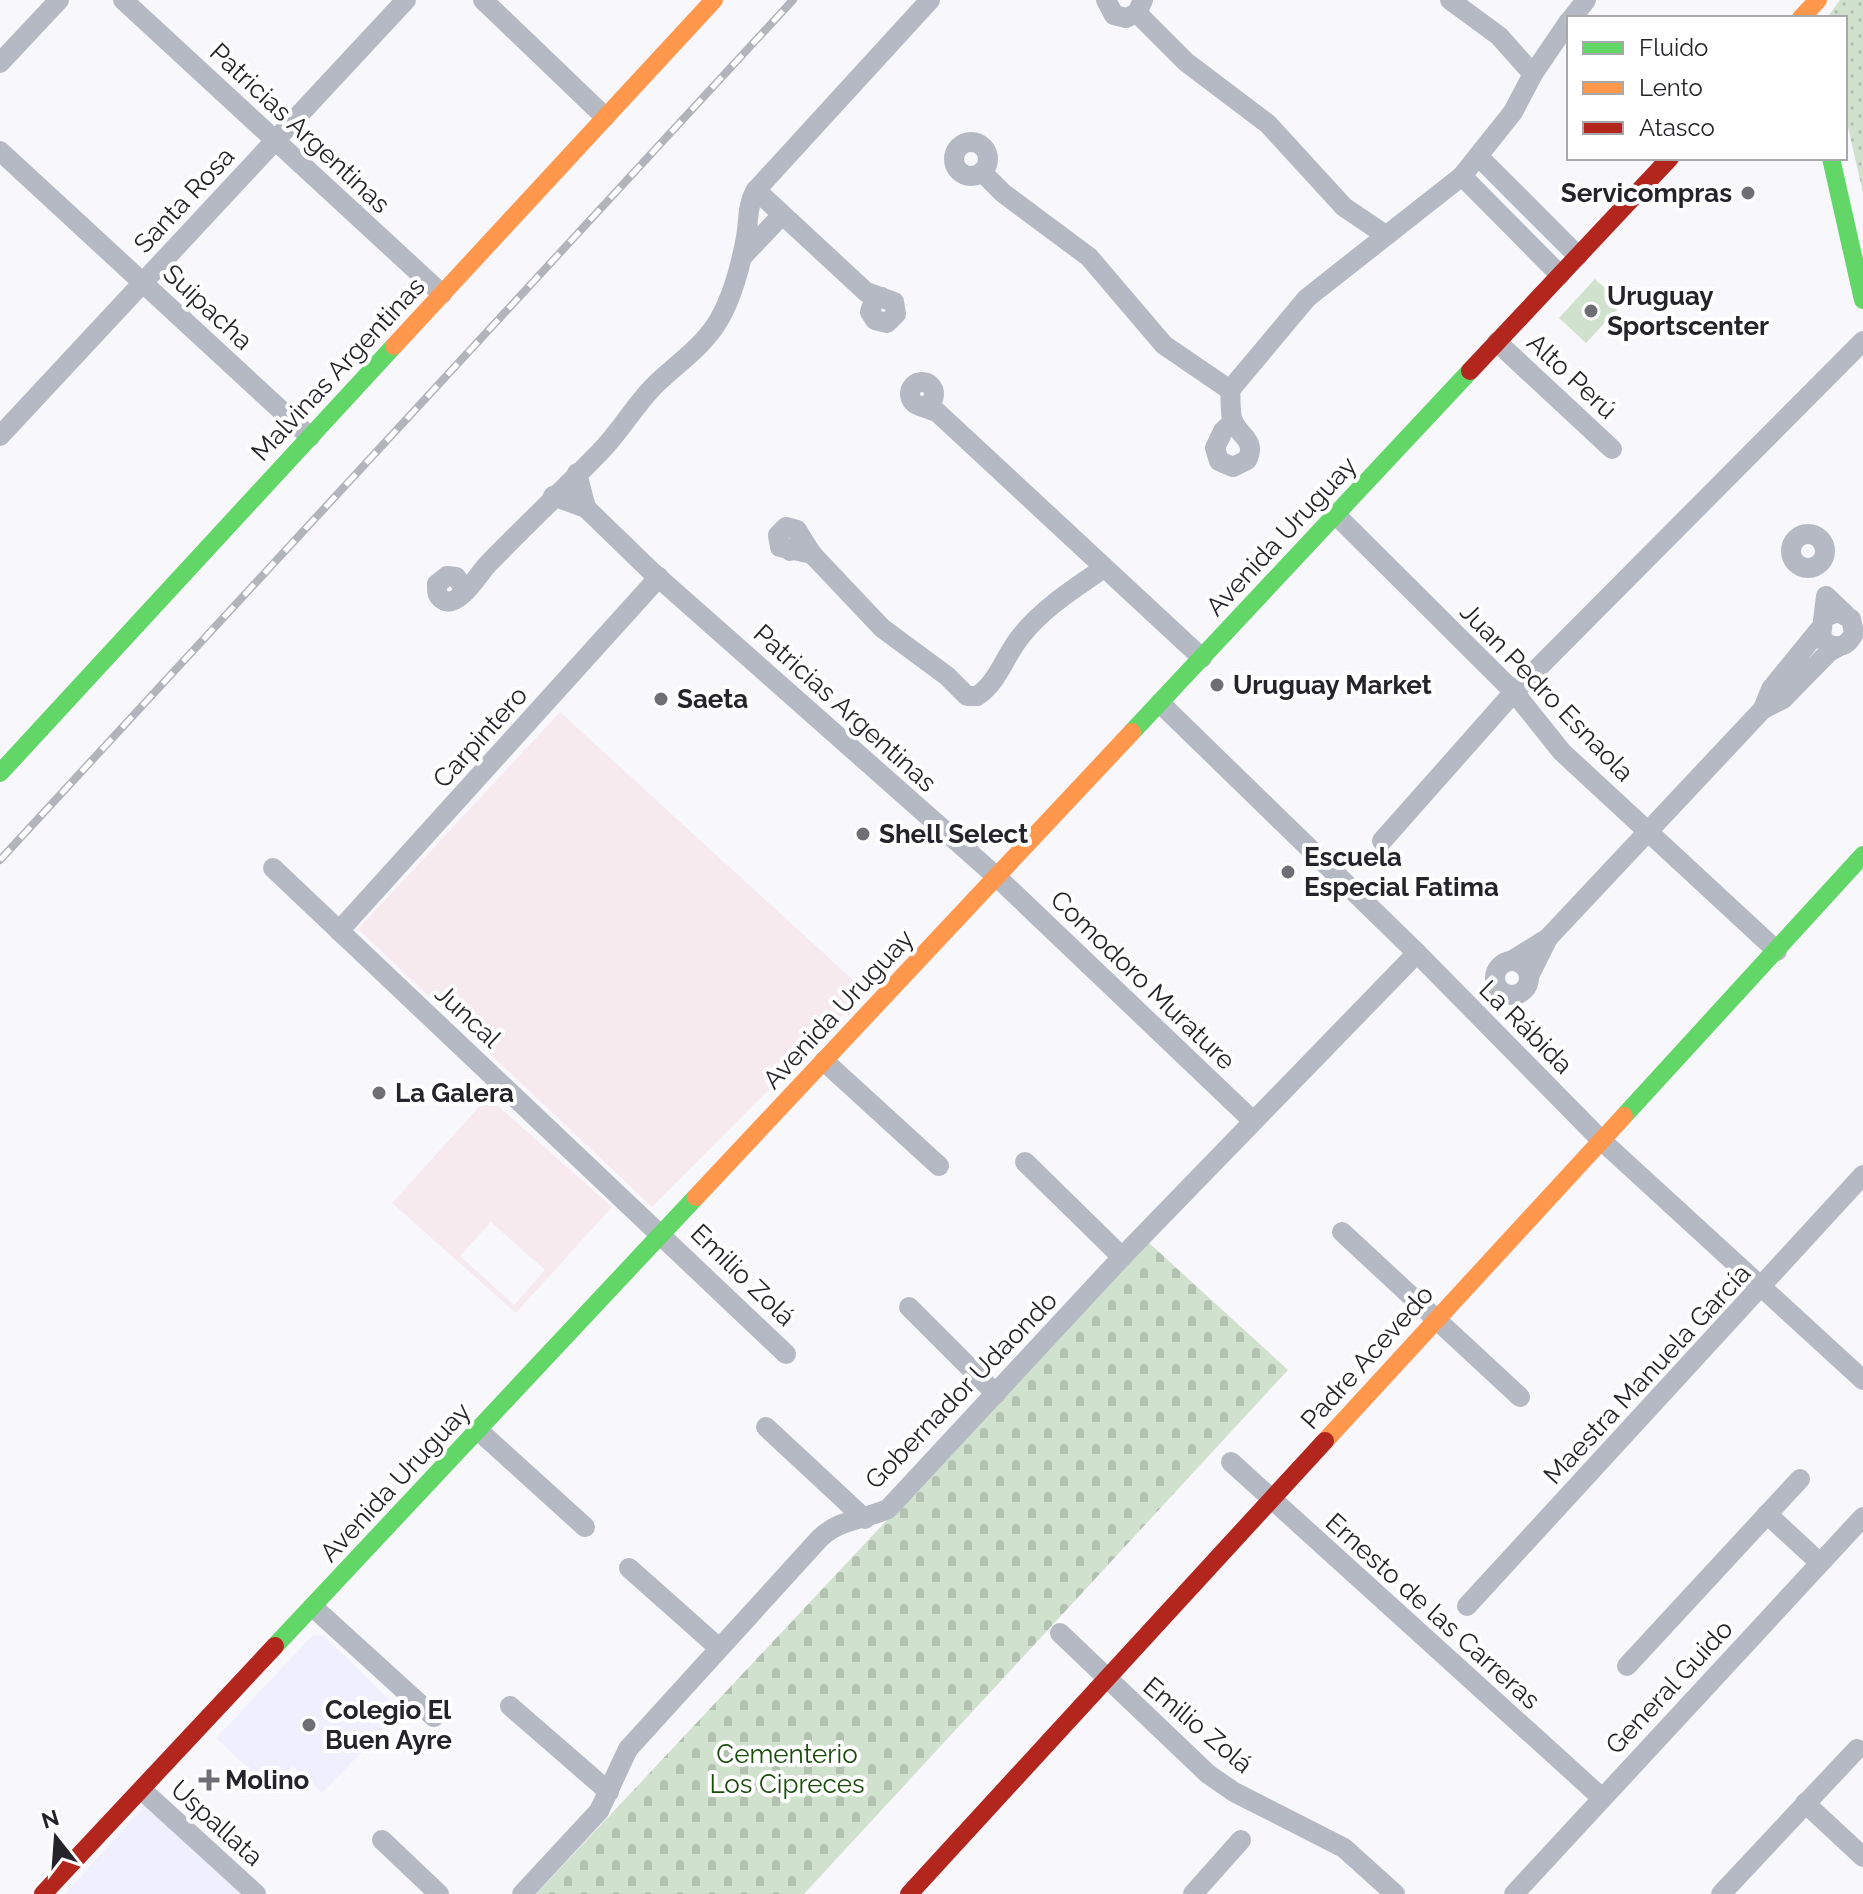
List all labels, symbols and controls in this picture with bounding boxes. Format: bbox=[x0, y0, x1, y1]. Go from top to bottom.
legend bbox=[1567, 16, 1847, 160]
text: Fluido bbox=[1639, 33, 1708, 62]
street label: Patricias Argentinas bbox=[204, 37, 396, 219]
text: Lento bbox=[1639, 73, 1703, 102]
text: Atasco bbox=[1639, 113, 1715, 142]
street label: Santa Rosa bbox=[128, 141, 240, 259]
place label: Servicompras bbox=[1561, 178, 1732, 208]
marker: Servicompras bbox=[1739, 184, 1757, 202]
street label: Suipacha bbox=[157, 258, 259, 356]
street label: Malvinas Argentinas bbox=[245, 271, 431, 467]
place label: Uruguay Sportscenter bbox=[1607, 281, 1769, 341]
marker: Uruguay Sportscenter bbox=[1582, 302, 1600, 320]
street label: Alto Perú bbox=[1521, 327, 1623, 425]
street label: Avenida Uruguay bbox=[1200, 450, 1362, 622]
street label: Juan Pedro Esnaola bbox=[1454, 597, 1640, 787]
street label: Patricias Argentinas bbox=[748, 618, 942, 798]
place label: Uruguay Market bbox=[1233, 670, 1432, 700]
marker: Uruguay Market bbox=[1208, 676, 1226, 694]
street label: Carpintero bbox=[427, 680, 533, 794]
place label: Saeta bbox=[677, 684, 748, 714]
marker: Saeta bbox=[652, 690, 670, 708]
place label: Shell Select bbox=[879, 819, 1028, 849]
marker: Shell Select bbox=[854, 825, 872, 843]
place label: Escuela Especial Fatima bbox=[1304, 842, 1499, 902]
marker: Escuela Especial Fatima bbox=[1279, 863, 1297, 881]
street label: Comodoro Murature bbox=[1045, 884, 1241, 1076]
street label: Avenida Uruguay bbox=[757, 923, 919, 1095]
street label: La Rábida bbox=[1473, 974, 1579, 1080]
street label: Juncal bbox=[429, 978, 508, 1054]
place label: La Galera bbox=[395, 1078, 514, 1108]
marker: La Galera bbox=[370, 1084, 388, 1102]
street label: Emilio Zolá bbox=[685, 1218, 801, 1332]
street label: Maestra Manuela García bbox=[1537, 1258, 1757, 1490]
street label: Padre Acevedo bbox=[1295, 1279, 1439, 1435]
street label: Gobernador Udaondo bbox=[859, 1285, 1063, 1495]
street label: Avenida Uruguay bbox=[314, 1396, 476, 1568]
street label: Ernesto de las Carreras bbox=[1320, 1507, 1546, 1715]
street label: General Guido bbox=[1599, 1614, 1739, 1760]
street label: Emilio Zolá bbox=[1138, 1671, 1258, 1779]
place label: Colegio El Buen Ayre bbox=[325, 1695, 452, 1755]
marker: Colegio El Buen Ayre bbox=[300, 1716, 318, 1734]
park label: Cementerio Los Cipreces bbox=[709, 1739, 865, 1799]
place label: Molino bbox=[225, 1765, 309, 1795]
marker: Molino bbox=[200, 1771, 218, 1789]
street label: Uspallata bbox=[165, 1774, 269, 1872]
north arrow bbox=[16, 1798, 96, 1878]
text: N bbox=[38, 1804, 62, 1834]

